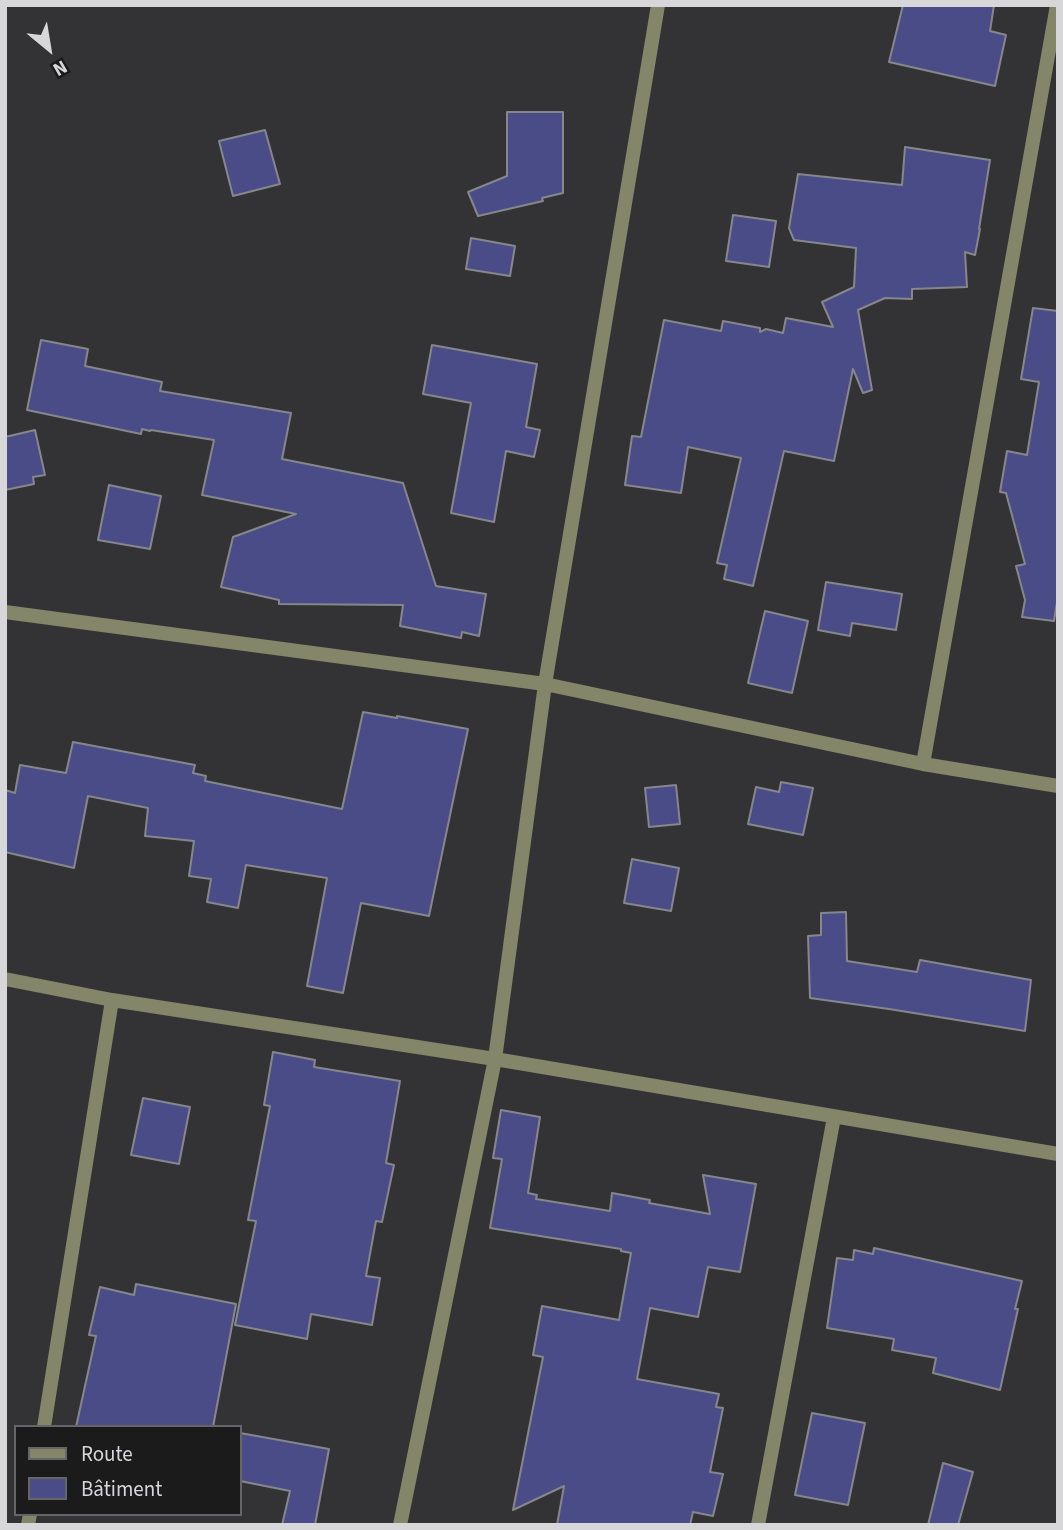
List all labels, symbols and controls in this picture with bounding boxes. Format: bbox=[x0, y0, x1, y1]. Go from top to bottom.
north arrow bbox=[14, 14, 84, 84]
text: N bbox=[48, 53, 72, 82]
legend bbox=[14, 1425, 242, 1516]
text: Route bbox=[81, 1439, 133, 1469]
text: Bâtiment bbox=[81, 1474, 162, 1504]

